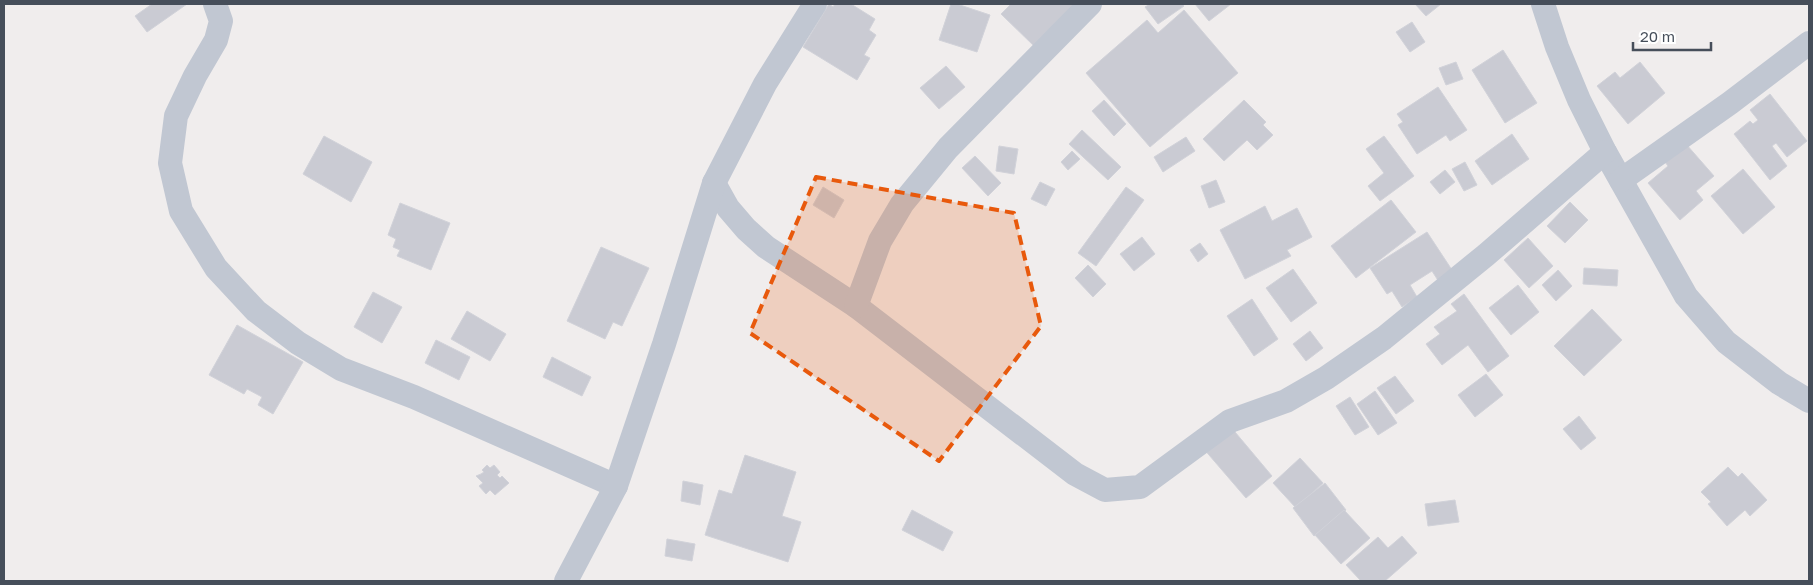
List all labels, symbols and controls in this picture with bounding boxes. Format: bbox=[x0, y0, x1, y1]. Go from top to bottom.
scale bar bbox=[1633, 20, 1710, 52]
text: 20 m bbox=[1640, 27, 1675, 45]

